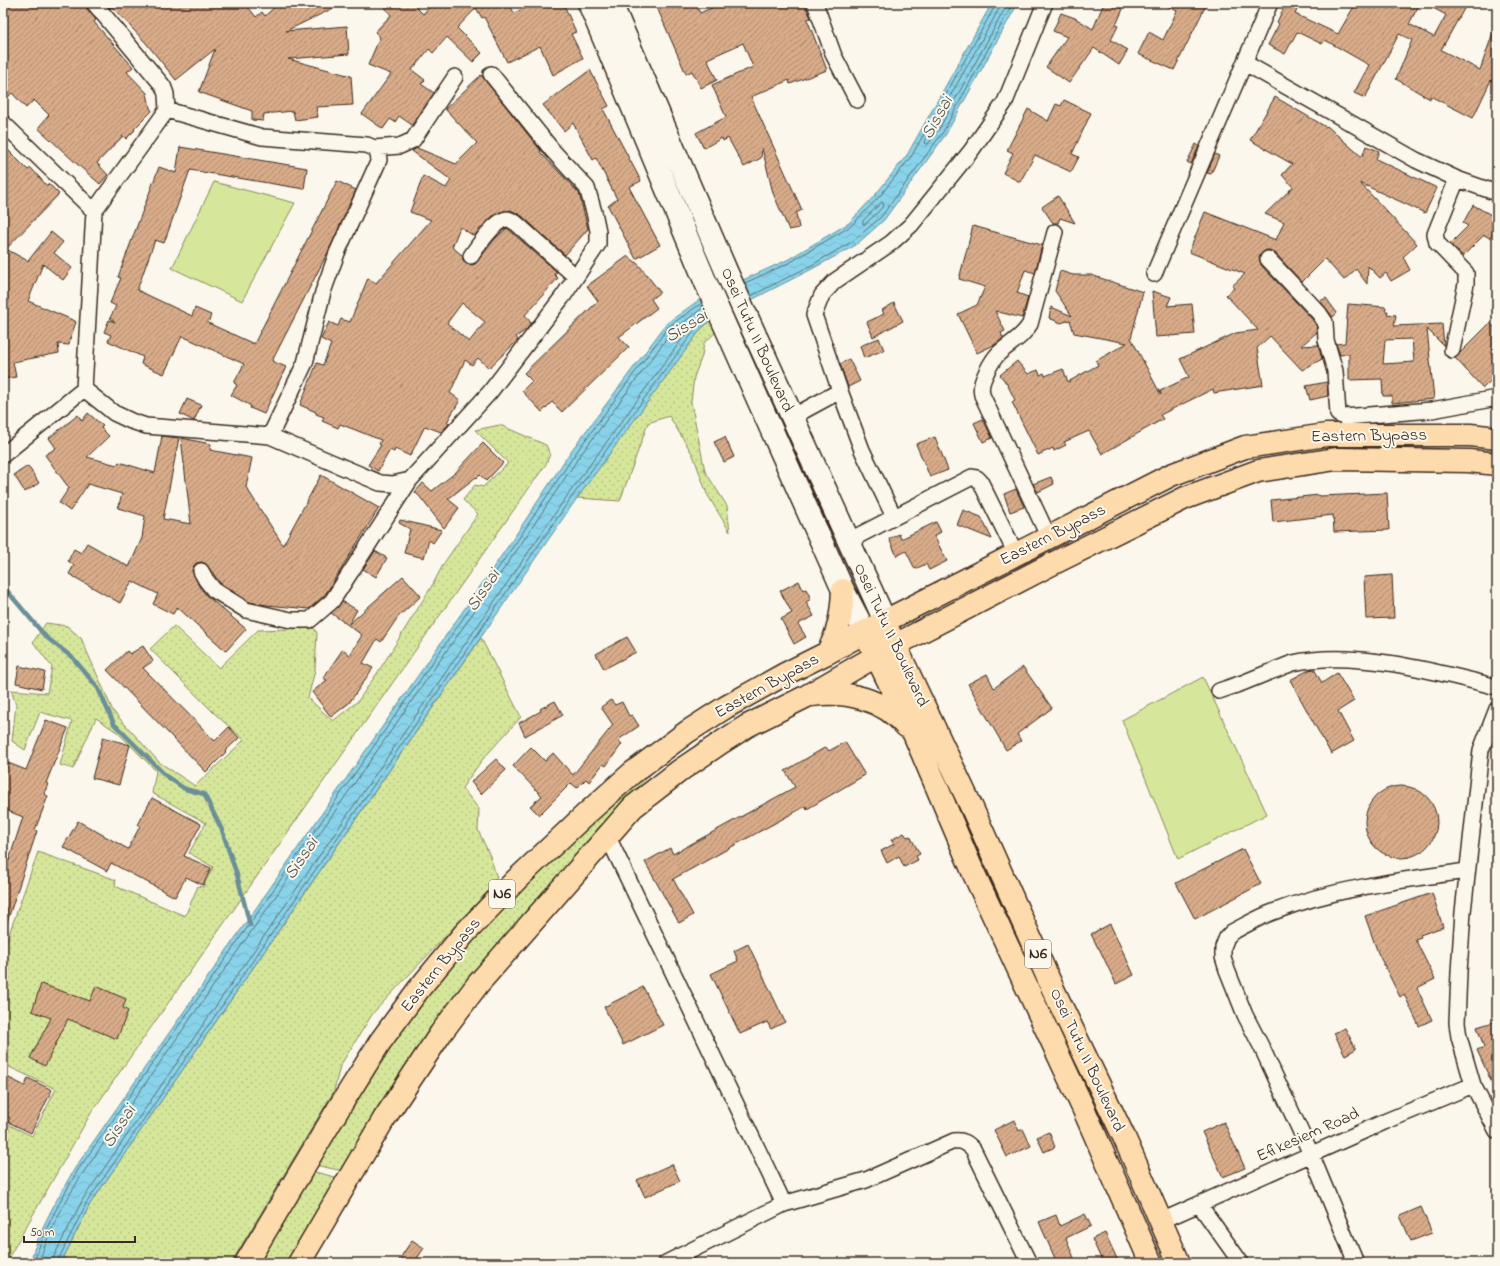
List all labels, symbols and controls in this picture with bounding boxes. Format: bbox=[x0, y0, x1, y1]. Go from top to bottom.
water label: Sissai bbox=[915, 90, 961, 144]
street label: Osei Tutu II Boulevard bbox=[714, 264, 800, 417]
water label: Sissai bbox=[661, 303, 715, 350]
street label: Eastern Bypass bbox=[1311, 422, 1427, 451]
street label: Eastern Bypass bbox=[996, 498, 1111, 573]
street label: Osei Tutu II Boulevard bbox=[847, 559, 935, 711]
water label: Sissai bbox=[460, 563, 509, 617]
street label: Eastern Bypass bbox=[710, 647, 824, 726]
water label: Sissai bbox=[278, 831, 327, 885]
road number: N6 bbox=[489, 880, 515, 908]
street label: Eastern Bypass bbox=[395, 912, 488, 1019]
road number: N6 bbox=[1025, 940, 1051, 968]
street label: Osei Tutu II Boulevard bbox=[1043, 984, 1131, 1136]
water label: Sissai bbox=[97, 1099, 144, 1153]
street label: Efikesiem Road bbox=[1253, 1101, 1364, 1169]
scale bar bbox=[24, 1218, 135, 1244]
text: 50 m bbox=[30, 1224, 54, 1242]

